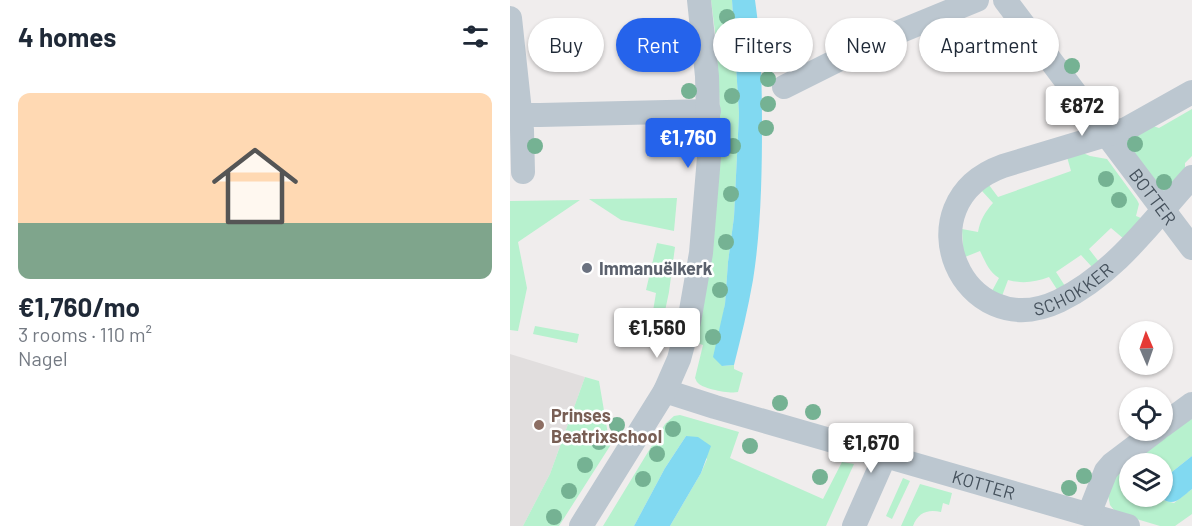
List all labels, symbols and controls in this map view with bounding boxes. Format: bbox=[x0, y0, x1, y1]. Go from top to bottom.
chip: Buy bbox=[528, 18, 604, 72]
chip: Rent bbox=[616, 18, 701, 72]
chip: Filters bbox=[713, 18, 813, 72]
chip: New bbox=[825, 18, 907, 72]
chip: Apartment bbox=[919, 18, 1059, 72]
icon: filters bbox=[459, 20, 492, 53]
text: 4 homes bbox=[18, 21, 116, 52]
pin: €872 bbox=[1046, 86, 1118, 137]
text: €872 bbox=[1060, 93, 1104, 117]
pin: €1,760 bbox=[639, 118, 737, 169]
text: €1,760 bbox=[659, 125, 717, 149]
icon: home bbox=[201, 132, 309, 240]
street label: BOTTER bbox=[1125, 164, 1181, 229]
place label: Immanuëlkerk bbox=[599, 257, 713, 279]
street label: SCHOKKER bbox=[1031, 258, 1117, 320]
marker: Immanuëlkerk bbox=[580, 261, 594, 275]
text: €1,760/mo bbox=[18, 291, 140, 322]
pin: €1,560 bbox=[608, 308, 706, 359]
text: €1,560 bbox=[628, 315, 686, 339]
north arrow bbox=[1119, 321, 1173, 375]
map controls bbox=[1119, 321, 1173, 507]
text: 3 rooms · 110 m² bbox=[18, 322, 152, 346]
text: Nagel bbox=[18, 346, 68, 370]
button: locate bbox=[1119, 387, 1173, 441]
place label: Prinses Beatrixschool bbox=[551, 404, 662, 447]
marker: Prinses Beatrixschool bbox=[532, 418, 546, 432]
pin: €1,670 bbox=[822, 423, 920, 474]
text: €1,670 bbox=[842, 430, 900, 454]
button: layers bbox=[1119, 453, 1173, 507]
street label: KOTTER bbox=[950, 465, 1017, 504]

